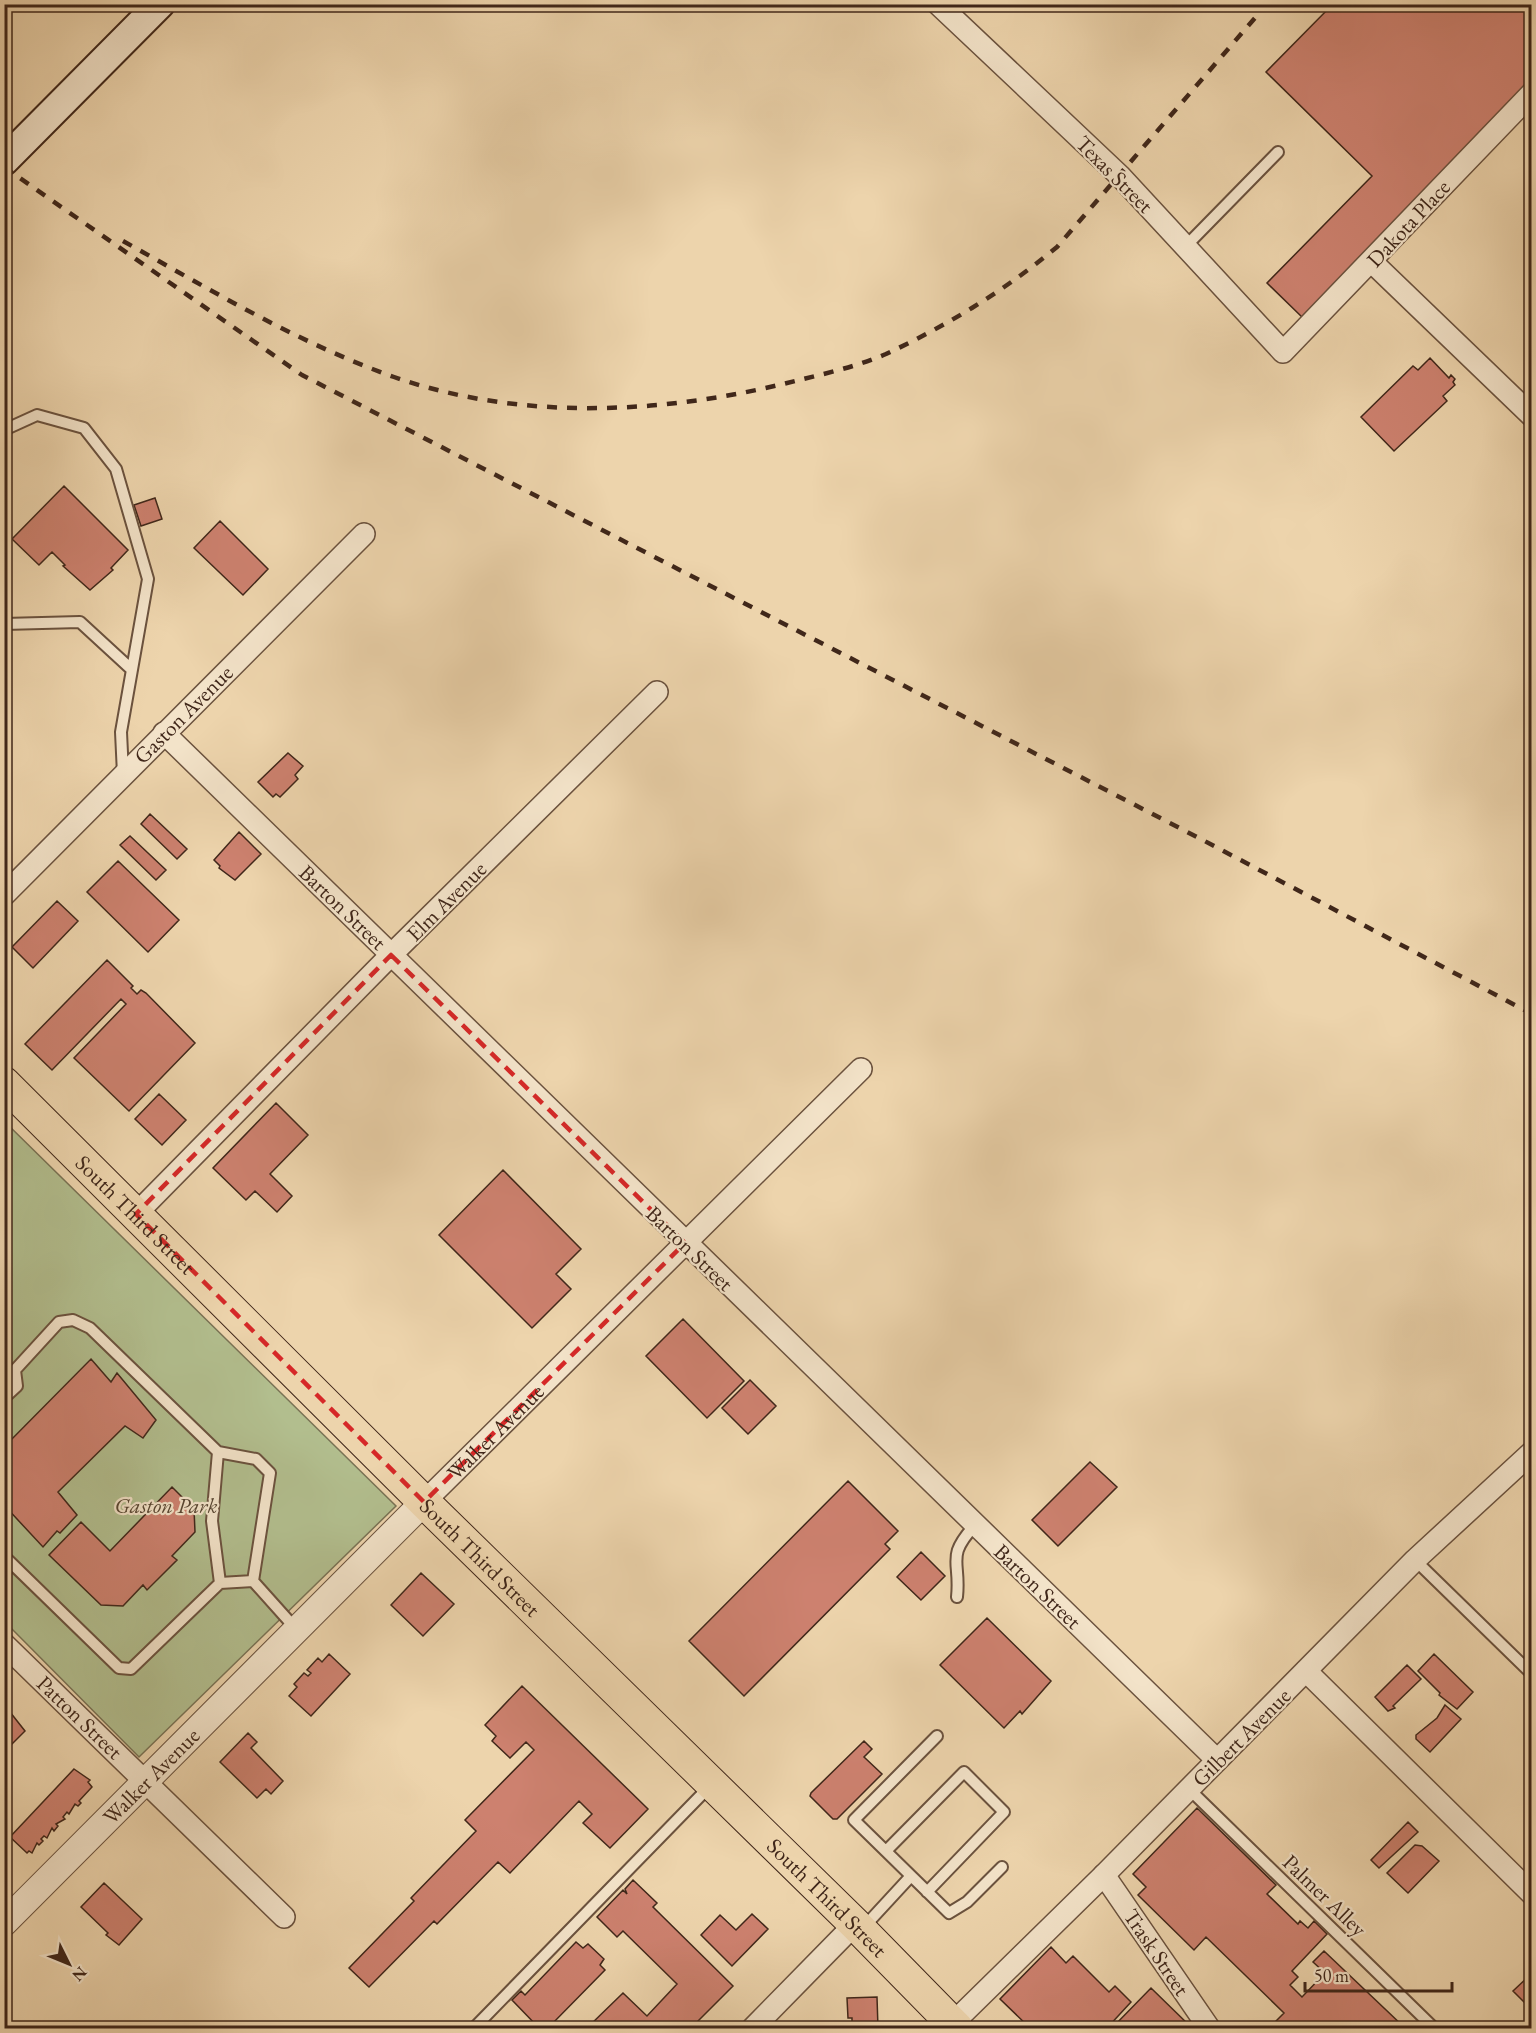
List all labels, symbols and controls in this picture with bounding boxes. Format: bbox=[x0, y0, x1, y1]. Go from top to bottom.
street label: Texas Street bbox=[1070, 129, 1160, 219]
street label: Dakota Place bbox=[1360, 173, 1457, 273]
street label: Gaston Avenue bbox=[128, 658, 239, 770]
street label: Elm Avenue bbox=[400, 855, 493, 948]
street label: Barton Street bbox=[293, 858, 393, 956]
street label: South Third Street bbox=[69, 1149, 202, 1281]
street label: Barton Street bbox=[640, 1199, 740, 1297]
street label: Walker Avenue bbox=[440, 1377, 551, 1487]
park label: Gaston Park bbox=[115, 1491, 217, 1520]
street label: South Third Street bbox=[413, 1492, 547, 1623]
street label: Barton Street bbox=[988, 1537, 1088, 1635]
street label: Patton Street bbox=[30, 1669, 129, 1766]
street label: Gilbert Avenue bbox=[1186, 1681, 1297, 1793]
street label: Walker Avenue bbox=[97, 1721, 206, 1831]
street label: South Third Street bbox=[761, 1832, 894, 1964]
street label: Palmer Alley bbox=[1276, 1848, 1373, 1943]
street label: Trask Street bbox=[1117, 1903, 1196, 2001]
north arrow bbox=[39, 1934, 99, 1994]
scale bar bbox=[1305, 1955, 1452, 1993]
text: N bbox=[67, 1962, 92, 1986]
text: 50 m bbox=[1314, 1964, 1349, 1987]

